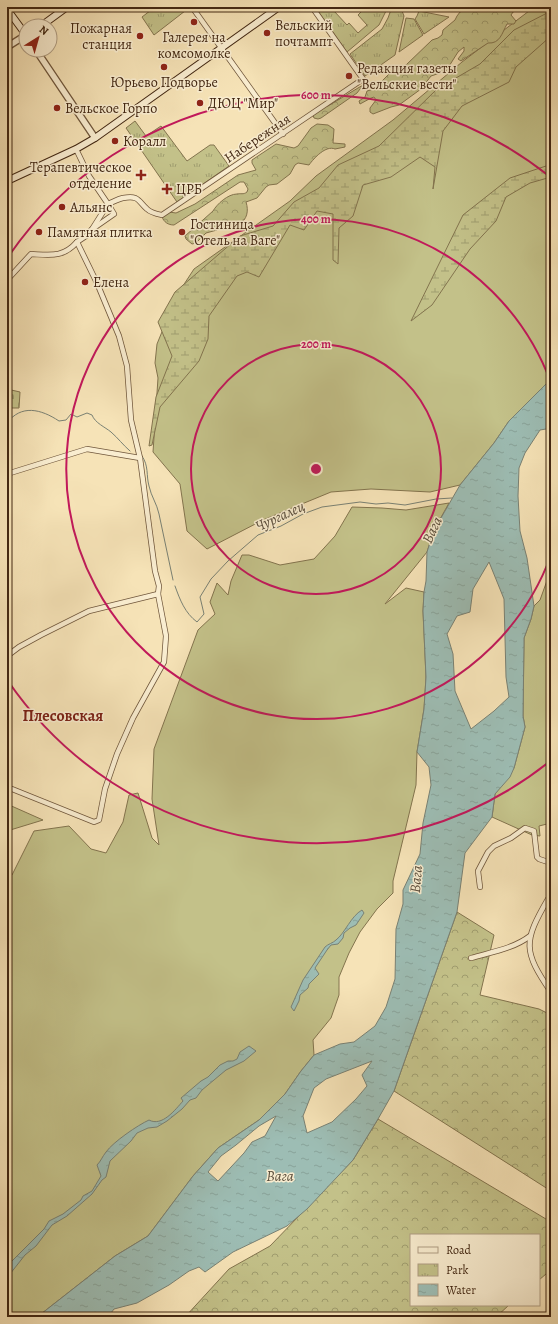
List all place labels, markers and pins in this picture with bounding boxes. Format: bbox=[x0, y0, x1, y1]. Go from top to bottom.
place label: Вельский почтампт bbox=[275, 16, 333, 51]
marker: Галерея на комсомолке bbox=[189, 17, 199, 27]
place label: Пожарная станция bbox=[70, 19, 132, 54]
place label: Галерея на комсомолке bbox=[157, 28, 231, 63]
marker: Вельский почтампт bbox=[262, 28, 272, 38]
marker: Пожарная станция bbox=[135, 31, 145, 41]
place label: Редакция газеты "Вельские вести" bbox=[357, 59, 457, 94]
marker: Юрьево Подворье bbox=[159, 62, 169, 72]
marker: Редакция газеты "Вельские вести" bbox=[344, 71, 354, 81]
place label: Юрьево Подворье bbox=[110, 73, 218, 92]
place label: ДЮЦ "Мир" bbox=[208, 94, 278, 113]
marker: ДЮЦ "Мир" bbox=[195, 98, 205, 108]
place label: Вельское Горпо bbox=[65, 99, 157, 118]
marker: Вельское Горпо bbox=[52, 103, 62, 113]
place label: Коралл bbox=[123, 132, 166, 151]
marker: Коралл bbox=[110, 136, 120, 146]
place label: Терапевтическое отделение bbox=[30, 158, 132, 193]
marker: Терапевтическое отделение bbox=[135, 169, 147, 181]
place label: ЦРБ bbox=[176, 180, 202, 199]
marker: ЦРБ bbox=[161, 183, 173, 195]
place label: Альянс bbox=[69, 198, 112, 217]
marker: Альянс bbox=[57, 202, 67, 212]
place label: Гостиница "Отель на Ваге" bbox=[190, 215, 280, 250]
place label: Памятная плитка bbox=[47, 223, 153, 242]
marker: Памятная плитка bbox=[34, 227, 44, 237]
marker: Гостиница "Отель на Ваге" bbox=[177, 227, 187, 237]
place label: Елена bbox=[93, 273, 130, 292]
marker: Елена bbox=[80, 277, 90, 287]
centre of rings bbox=[309, 462, 323, 476]

